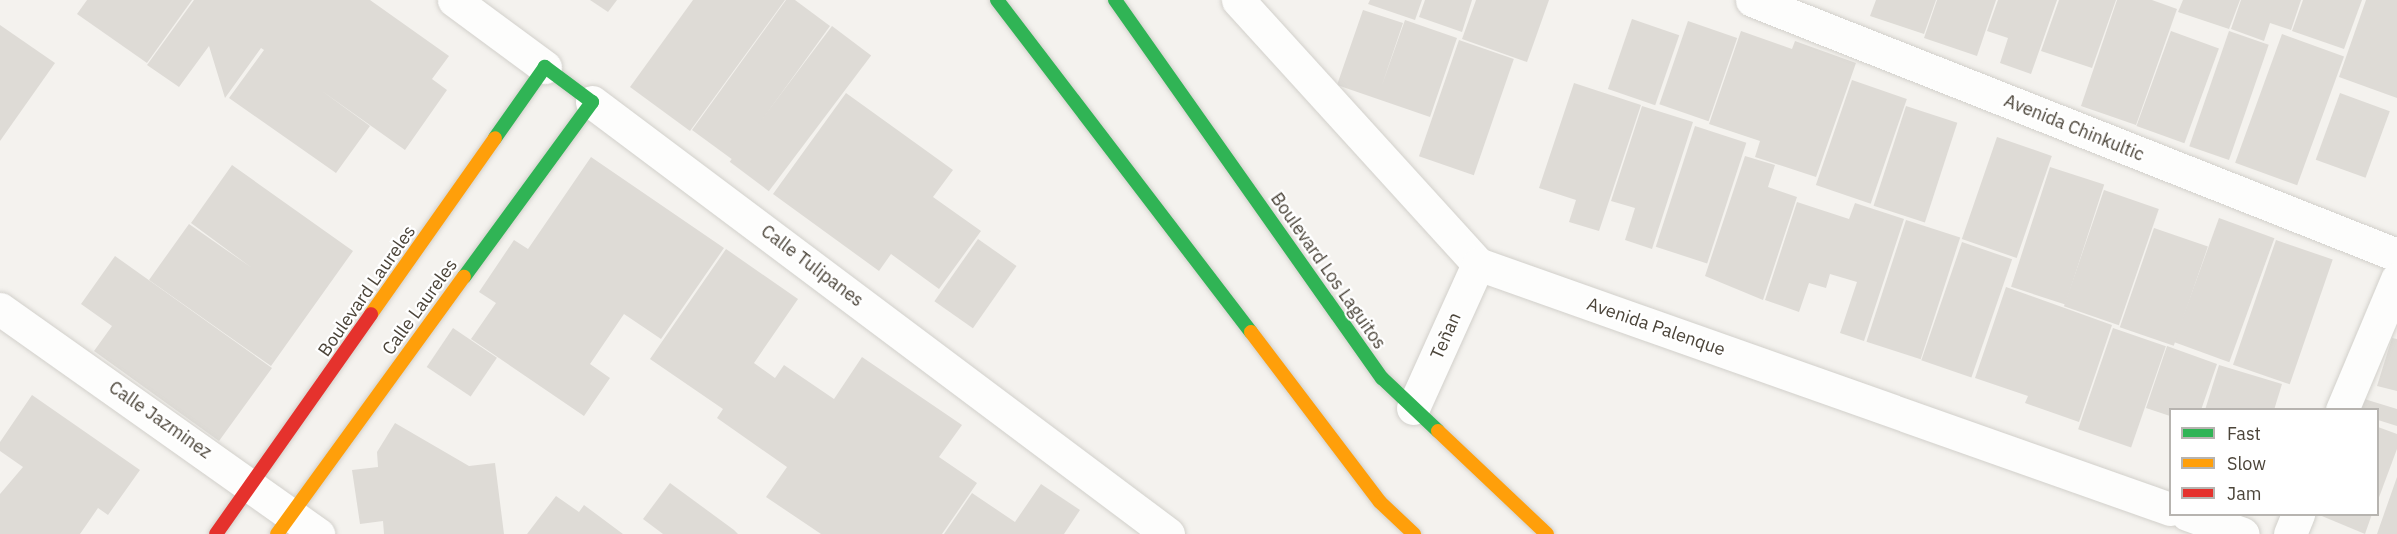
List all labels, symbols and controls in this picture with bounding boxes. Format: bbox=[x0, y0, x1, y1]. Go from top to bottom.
street label: Avenida Chinkultic bbox=[2001, 90, 2147, 166]
street label: Boulevard Los Laguitos bbox=[1266, 189, 1390, 353]
street label: Calle Tulipanes bbox=[757, 220, 867, 312]
street label: Boulevard Laureles bbox=[314, 221, 420, 361]
street label: Calle Laureles bbox=[378, 255, 462, 359]
street label: Avenida Palenque bbox=[1584, 293, 1728, 361]
street label: Teñan bbox=[1426, 309, 1466, 363]
street label: Calle Jazminez bbox=[105, 377, 215, 463]
legend bbox=[2169, 408, 2379, 516]
text: Fast bbox=[2227, 422, 2261, 445]
text: Slow bbox=[2227, 452, 2266, 475]
text: Jam bbox=[2227, 482, 2262, 505]

